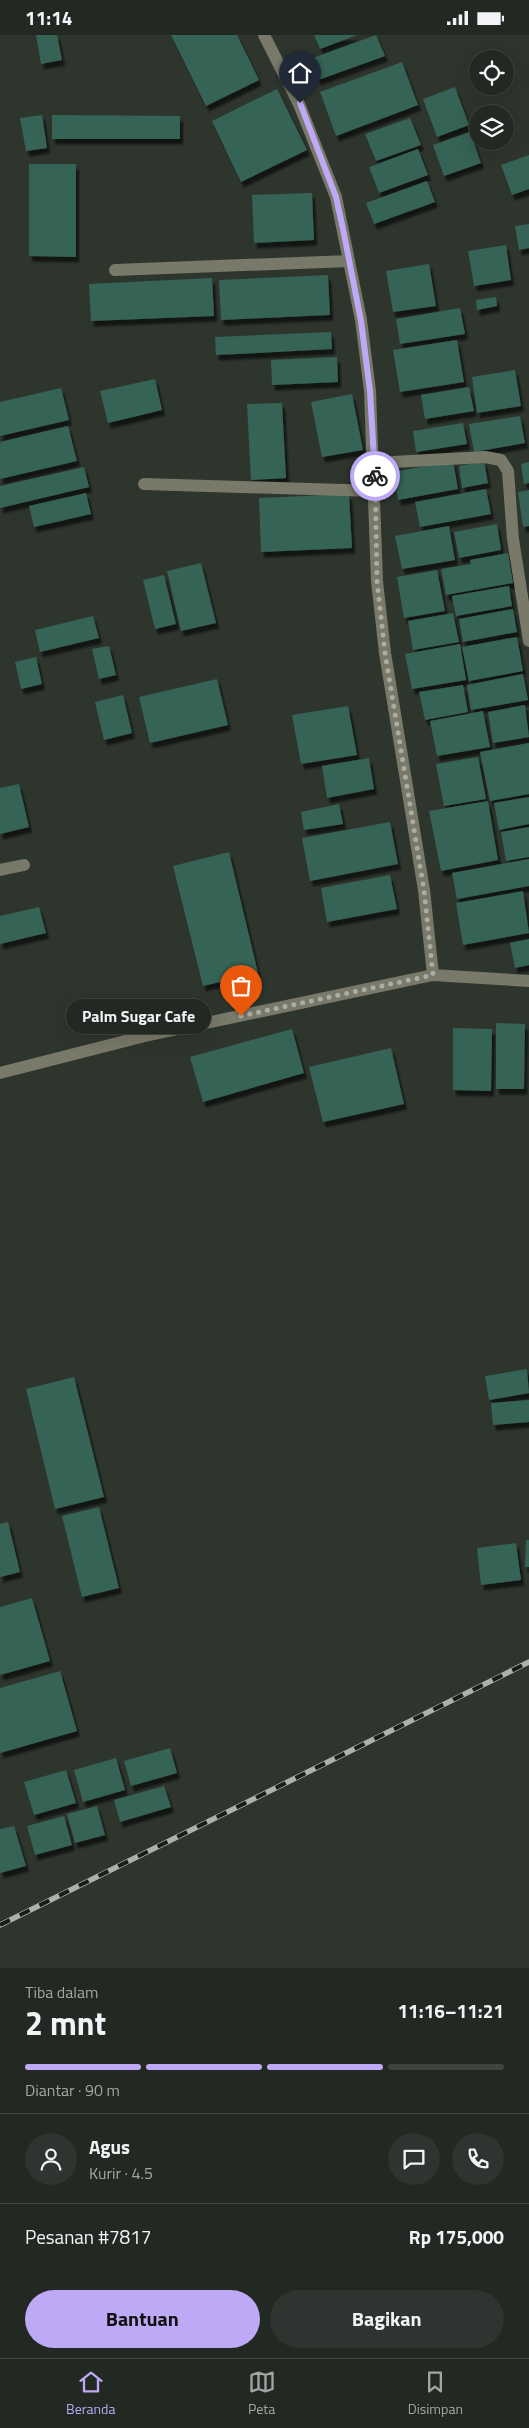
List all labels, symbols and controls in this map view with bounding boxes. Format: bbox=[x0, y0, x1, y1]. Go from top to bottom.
text: 11:14 bbox=[25, 3, 72, 32]
map controls bbox=[469, 50, 514, 150]
button: locate bbox=[469, 50, 514, 95]
pin bbox=[279, 52, 321, 103]
icon: home bbox=[286, 59, 314, 87]
button: layers bbox=[469, 105, 514, 150]
courier bbox=[350, 451, 400, 501]
icon: bike bbox=[361, 462, 389, 490]
pin bbox=[220, 965, 262, 1016]
icon: bag bbox=[227, 972, 255, 1000]
callout: Palm Sugar Cafe bbox=[66, 999, 211, 1033]
text: Palm Sugar Cafe bbox=[82, 1004, 195, 1028]
text: Tiba dalam bbox=[25, 1980, 98, 2004]
text: 11:16–11:21 bbox=[397, 1996, 504, 2025]
text: 2 mnt bbox=[25, 1999, 106, 2047]
text: Diantar · 90 m bbox=[25, 2078, 120, 2102]
text: Agus bbox=[89, 2132, 130, 2161]
button: person bbox=[25, 2133, 77, 2185]
button: chat bbox=[388, 2133, 440, 2185]
button: phone bbox=[452, 2133, 504, 2185]
text: Kurir · 4.5 bbox=[89, 2161, 153, 2185]
text: Pesanan #7817 bbox=[25, 2222, 151, 2251]
text: Rp 175,000 bbox=[409, 2222, 504, 2251]
button: Bantuan bbox=[25, 2290, 260, 2348]
button: Bagikan bbox=[270, 2290, 504, 2348]
tab: Beranda bbox=[66, 2368, 116, 2419]
tab: Peta bbox=[248, 2368, 276, 2419]
tab: Disimpan bbox=[408, 2368, 463, 2419]

